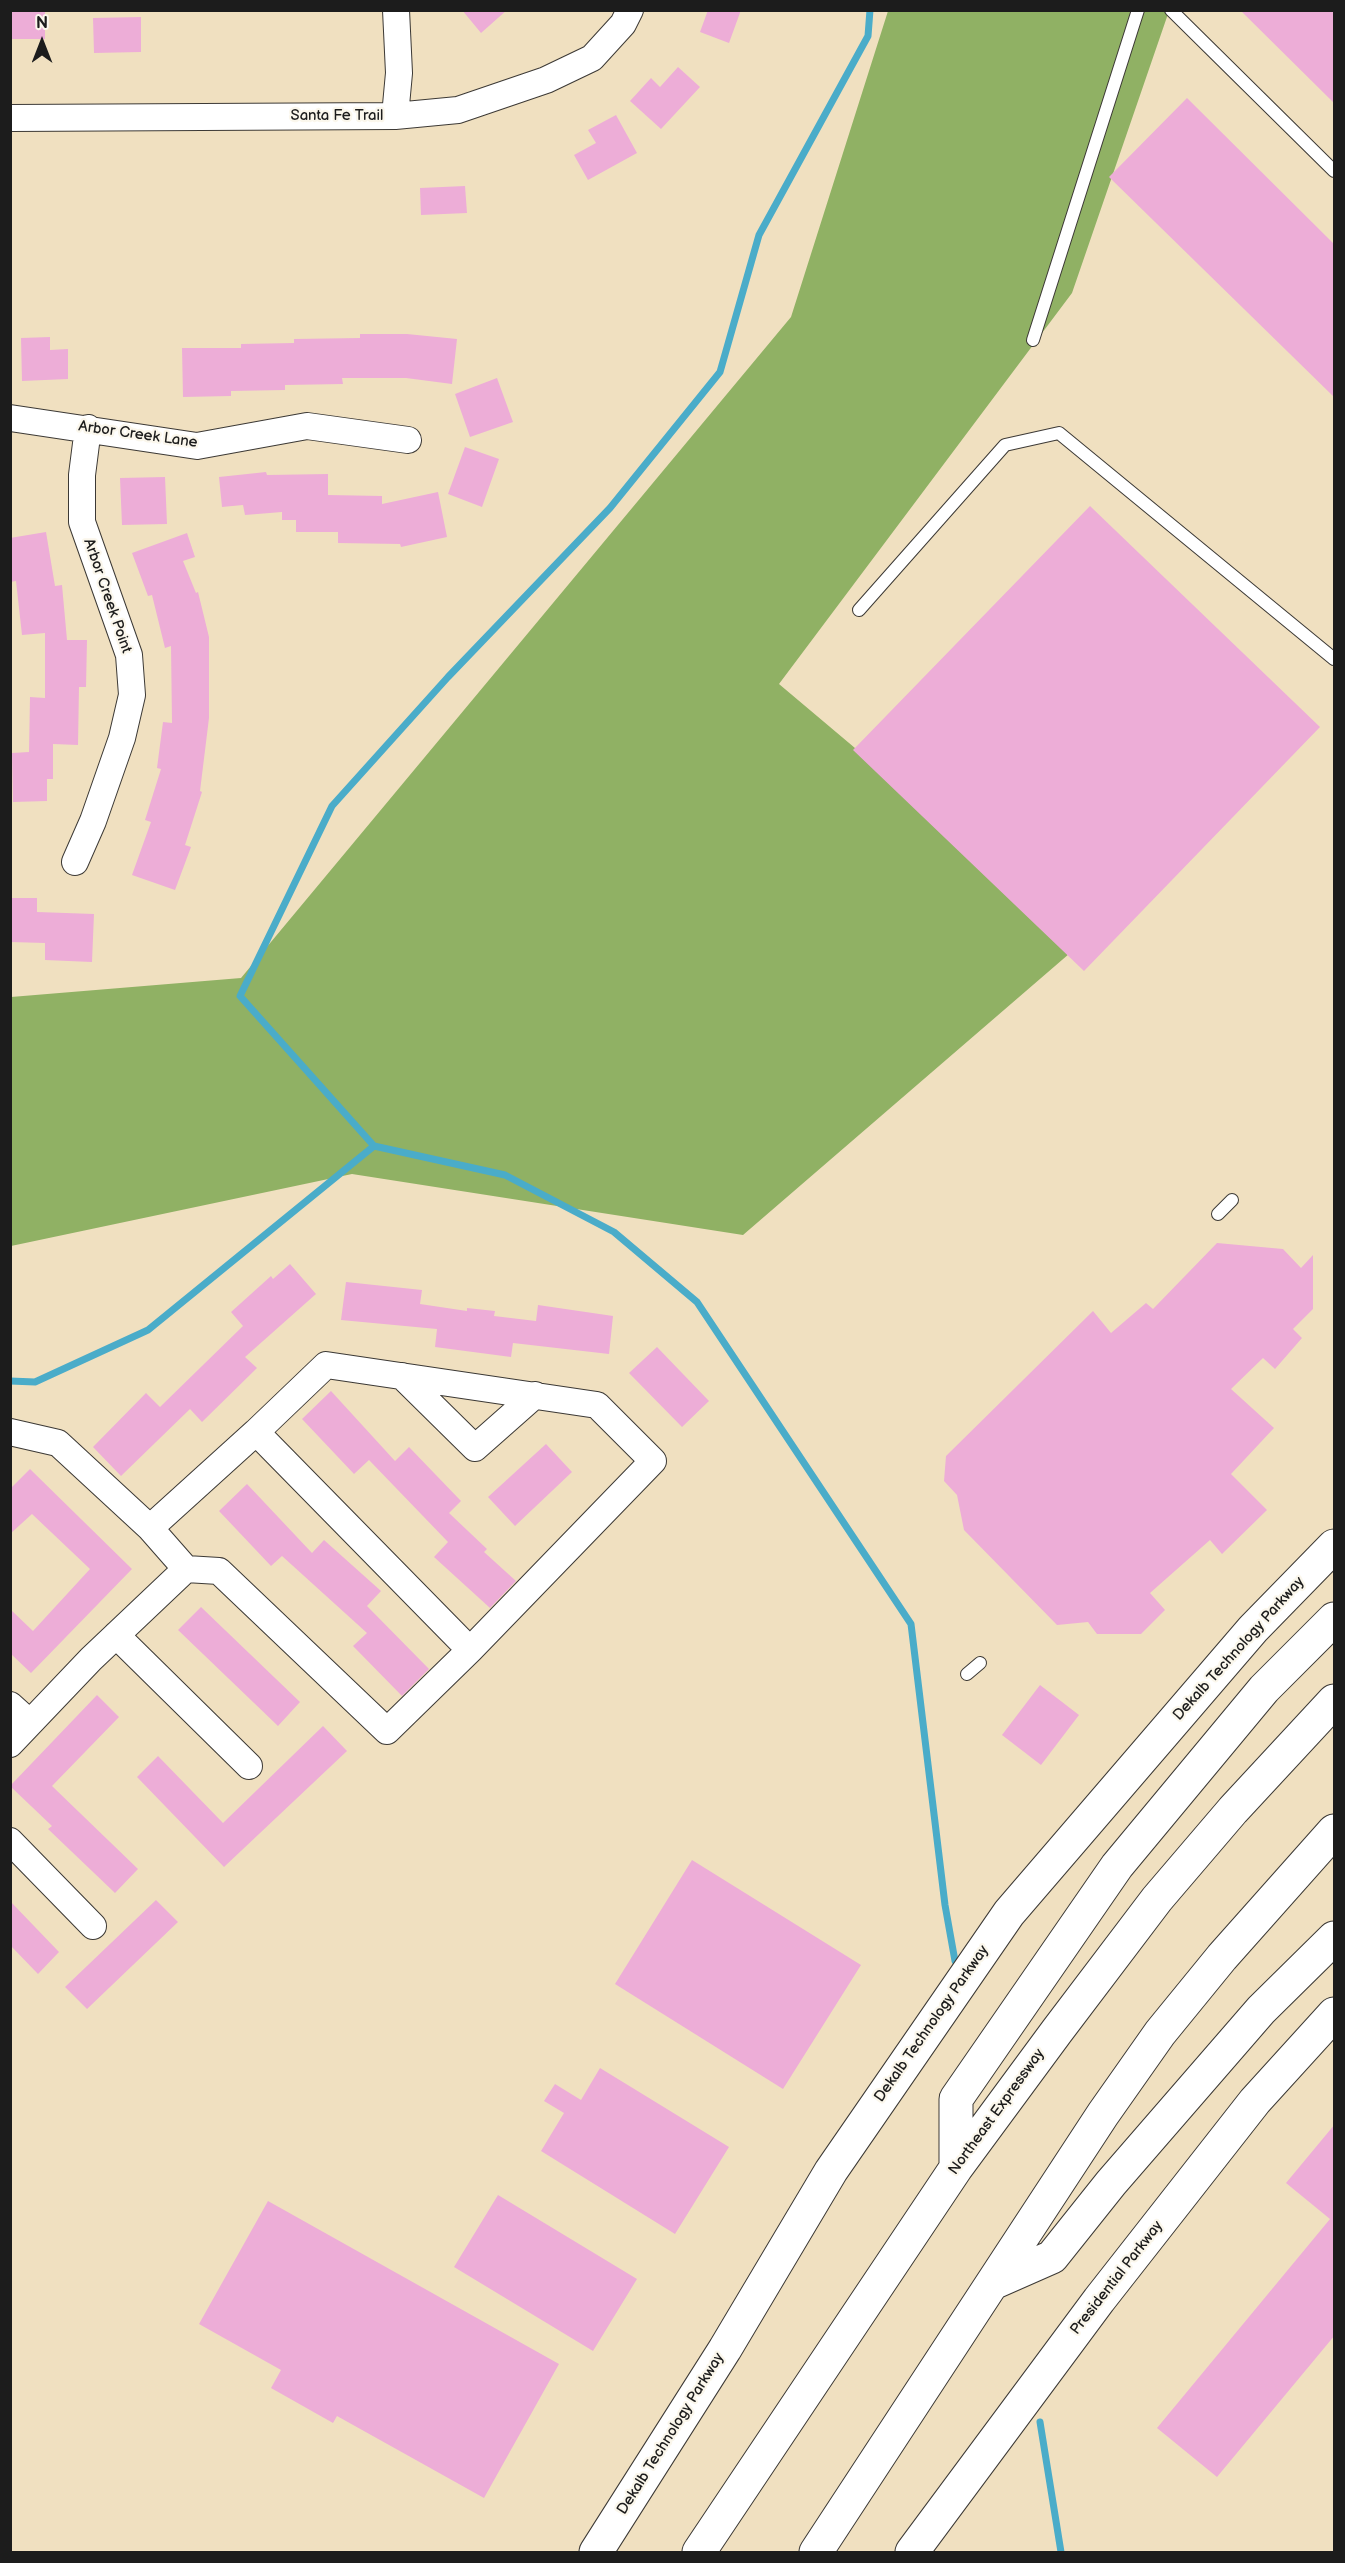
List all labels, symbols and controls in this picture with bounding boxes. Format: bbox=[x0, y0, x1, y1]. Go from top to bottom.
north arrow bbox=[12, 12, 72, 72]
text: N bbox=[36, 14, 48, 33]
street label: Santa Fe Trail bbox=[291, 107, 383, 125]
street label: Arbor Creek Lane bbox=[77, 418, 199, 452]
street label: Arbor Creek Point bbox=[79, 536, 135, 656]
street label: Dekalb Technology Parkway bbox=[1170, 1573, 1308, 1725]
street label: Dekalb Technology Parkway bbox=[871, 1942, 993, 2106]
street label: Northeast Expressway bbox=[945, 2045, 1049, 2179]
street label: Presidential Parkway bbox=[1067, 2217, 1167, 2339]
street label: Dekalb Technology Parkway bbox=[614, 2350, 728, 2518]

